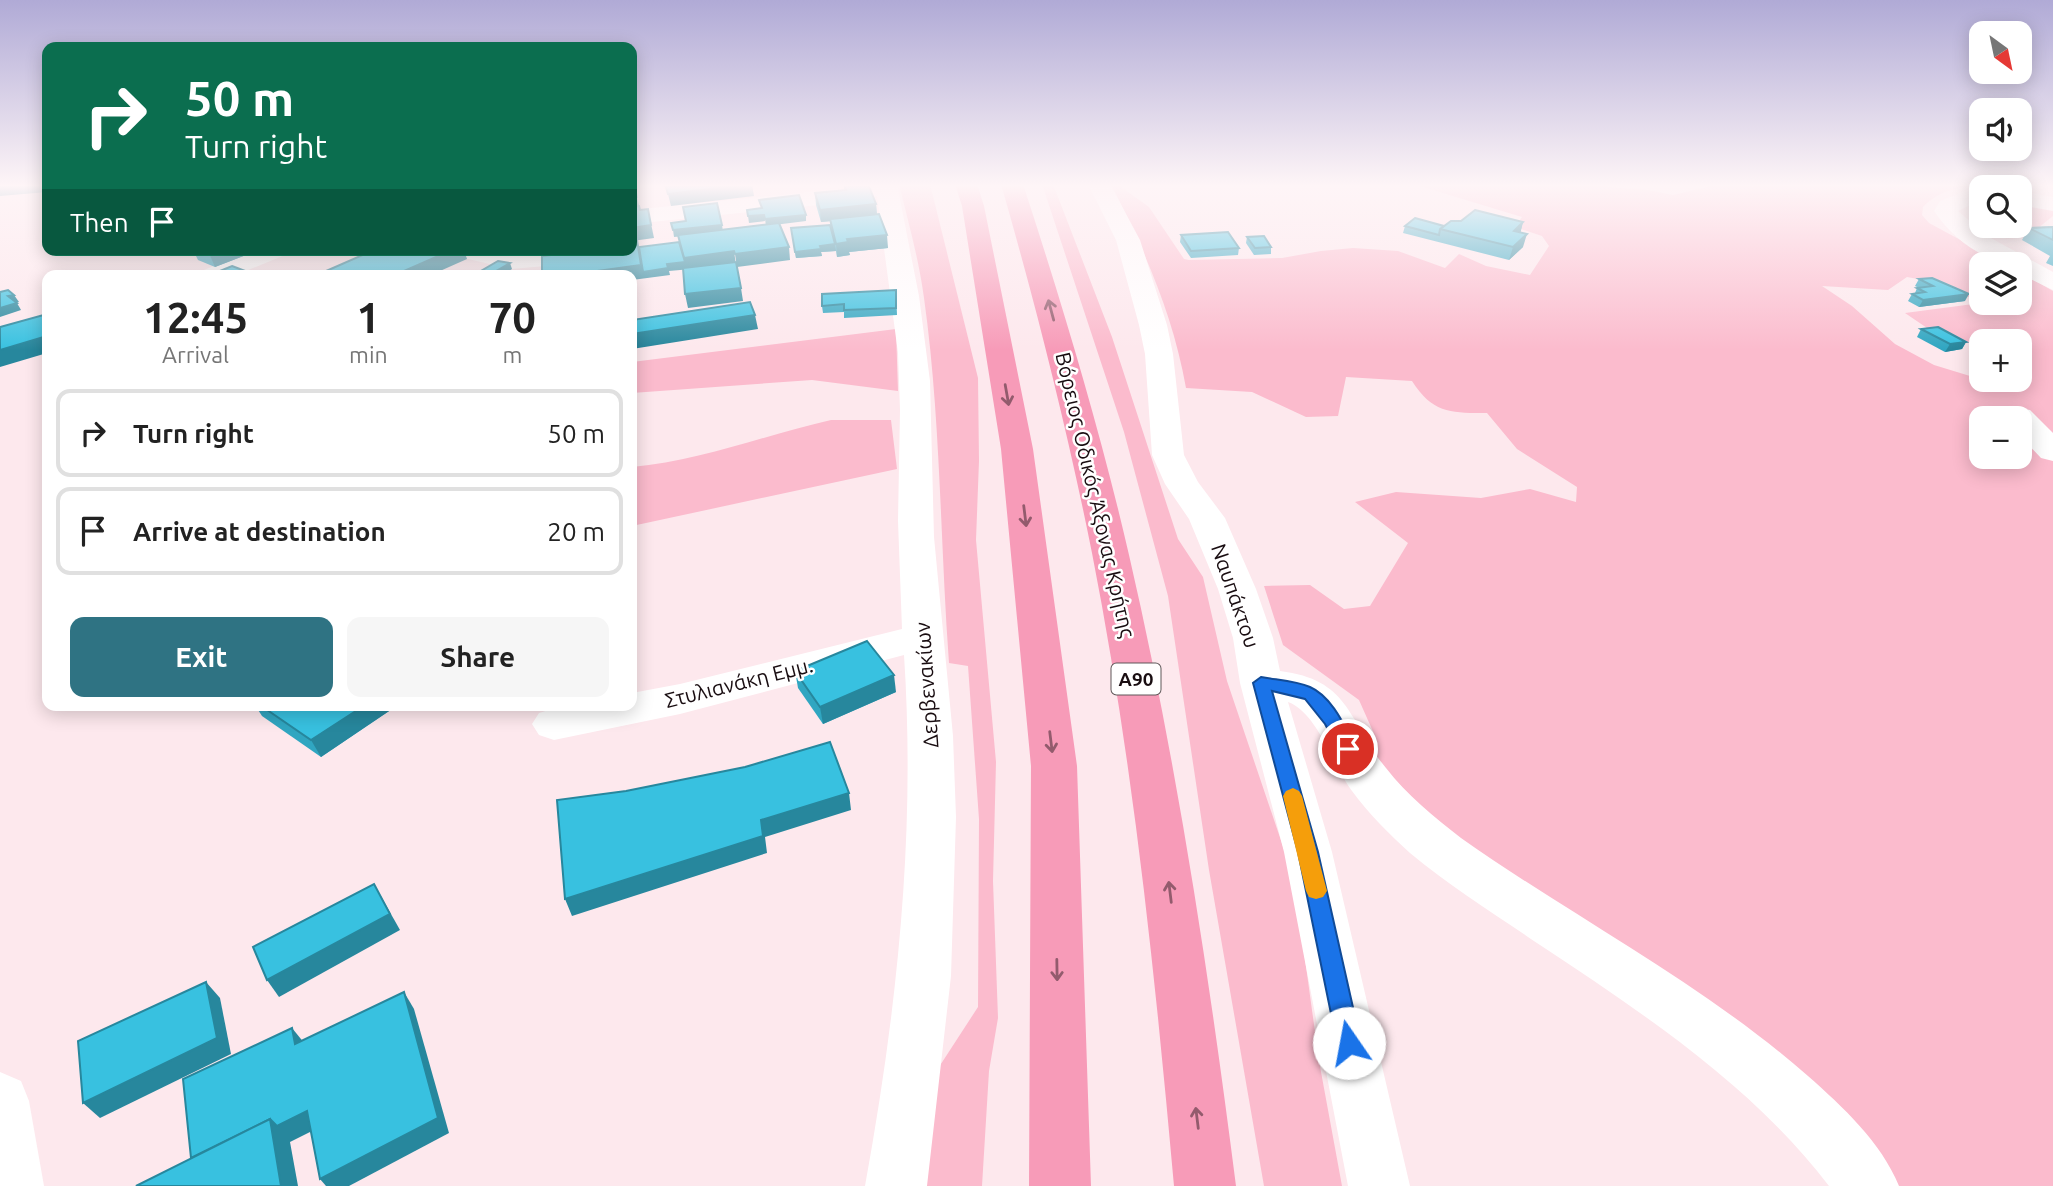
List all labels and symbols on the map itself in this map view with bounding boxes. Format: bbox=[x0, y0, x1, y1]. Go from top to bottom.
north arrow bbox=[1969, 21, 2032, 84]
one-way arrow bbox=[1044, 299, 1057, 322]
street label: Βόρειος Οδικός Άξονας Κρήτης bbox=[1050, 350, 1141, 640]
one-way arrow bbox=[1001, 383, 1014, 406]
one-way arrow bbox=[1018, 505, 1031, 527]
street label: Ναυπάκτου bbox=[1207, 541, 1265, 651]
street label: Δερβενακίων bbox=[910, 621, 942, 749]
street label: Στυλιανάκη Εμμ. bbox=[662, 652, 815, 712]
road number: Α90 bbox=[1112, 664, 1160, 694]
pin bbox=[1318, 719, 1378, 779]
one-way arrow bbox=[1045, 731, 1058, 753]
one-way arrow bbox=[1163, 882, 1176, 904]
one-way arrow bbox=[1050, 958, 1064, 981]
position arrow bbox=[1312, 1006, 1386, 1080]
one-way arrow bbox=[1191, 1107, 1204, 1130]

